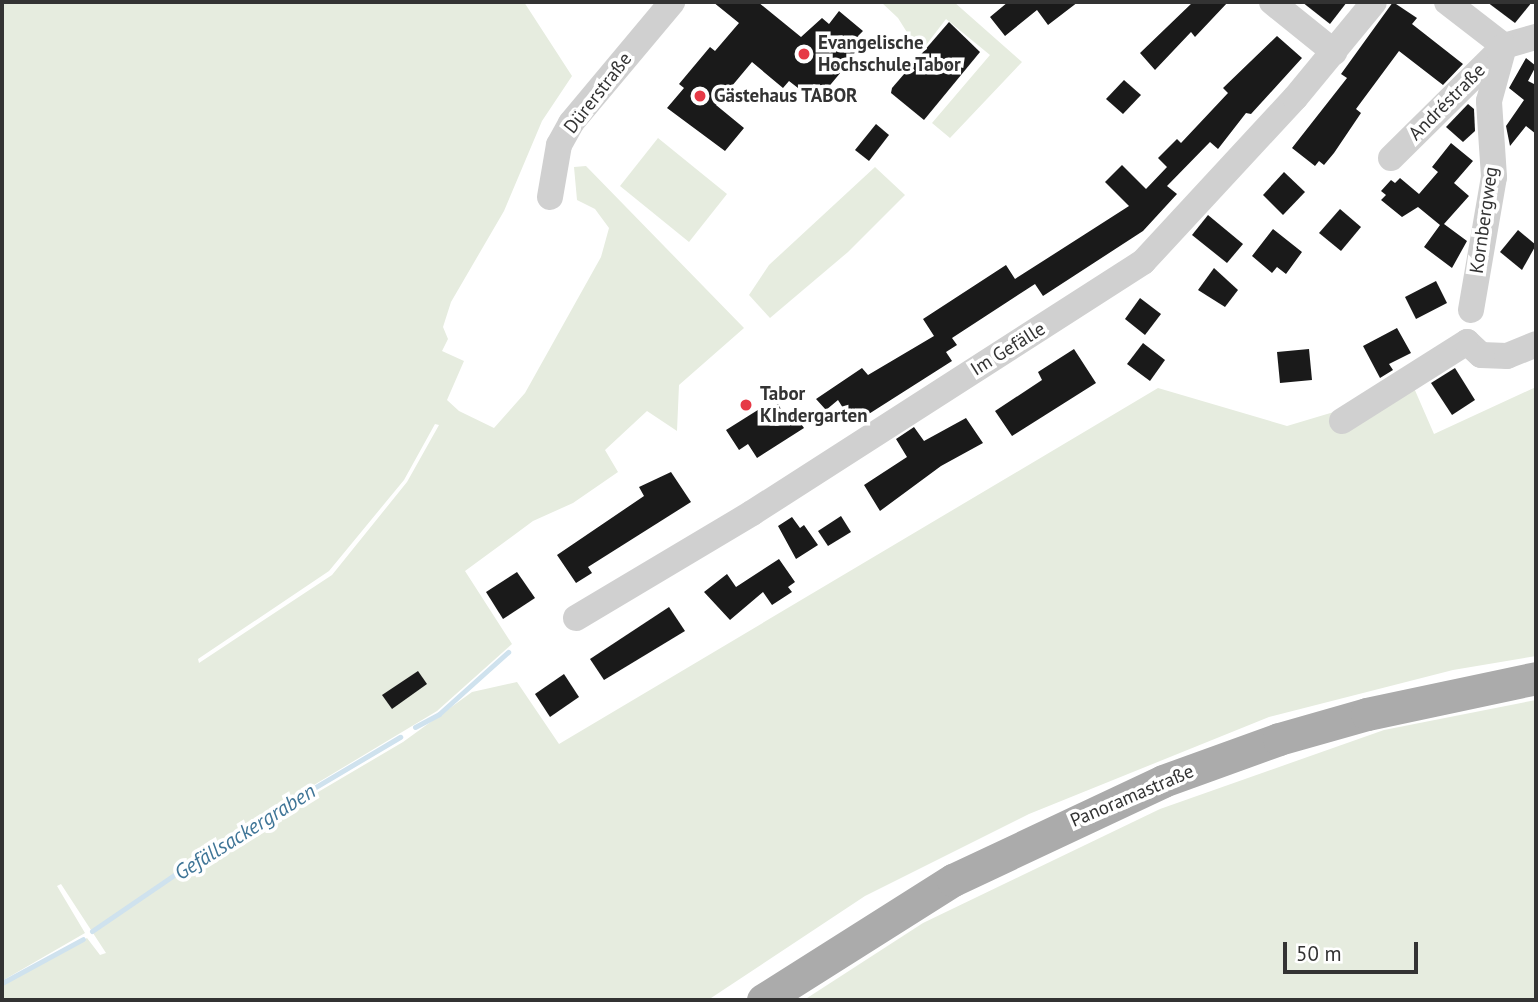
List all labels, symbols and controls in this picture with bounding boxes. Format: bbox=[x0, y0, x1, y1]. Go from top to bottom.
place label: Evangelische Hochschule Tabor bbox=[818, 32, 961, 76]
marker: Evangelische Hochschule Tabor bbox=[796, 46, 812, 62]
street label: Dürerstraße bbox=[559, 48, 637, 138]
street label: Andréstraße bbox=[1404, 59, 1490, 145]
place label: Gästehaus TABOR bbox=[714, 85, 858, 107]
marker: Gästehaus TABOR bbox=[692, 88, 708, 104]
street label: Kornbergweg bbox=[1465, 165, 1503, 275]
street label: Im Gefälle bbox=[967, 317, 1049, 381]
place label: Tabor KIndergarten bbox=[760, 383, 868, 427]
marker: Tabor KIndergarten bbox=[738, 397, 754, 413]
street label: Panoramastraße bbox=[1067, 760, 1197, 832]
water label: Gefällsackergraben bbox=[170, 778, 320, 886]
scale bar bbox=[1286, 928, 1421, 972]
text: 50 m bbox=[1296, 940, 1342, 967]

